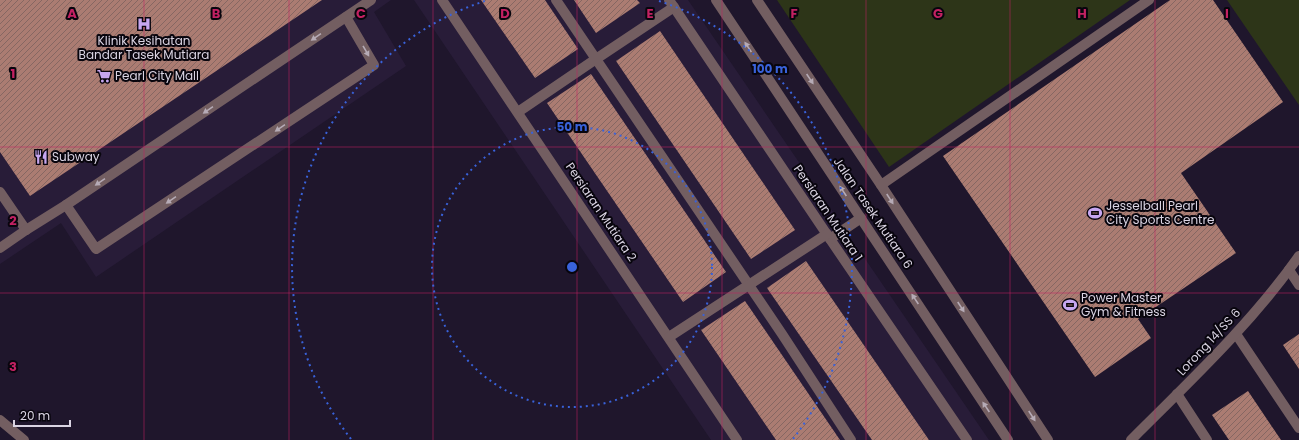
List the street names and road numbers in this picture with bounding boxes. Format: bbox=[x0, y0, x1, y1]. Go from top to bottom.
street label: Jalan Tasek Mutiara 6 bbox=[830, 154, 917, 272]
street label: Persiaran Mutiara 2 bbox=[562, 159, 641, 265]
street label: Persiaran Mutiara 1 bbox=[790, 161, 867, 264]
street label: Lorong 14/SS 6 bbox=[1173, 304, 1244, 379]

